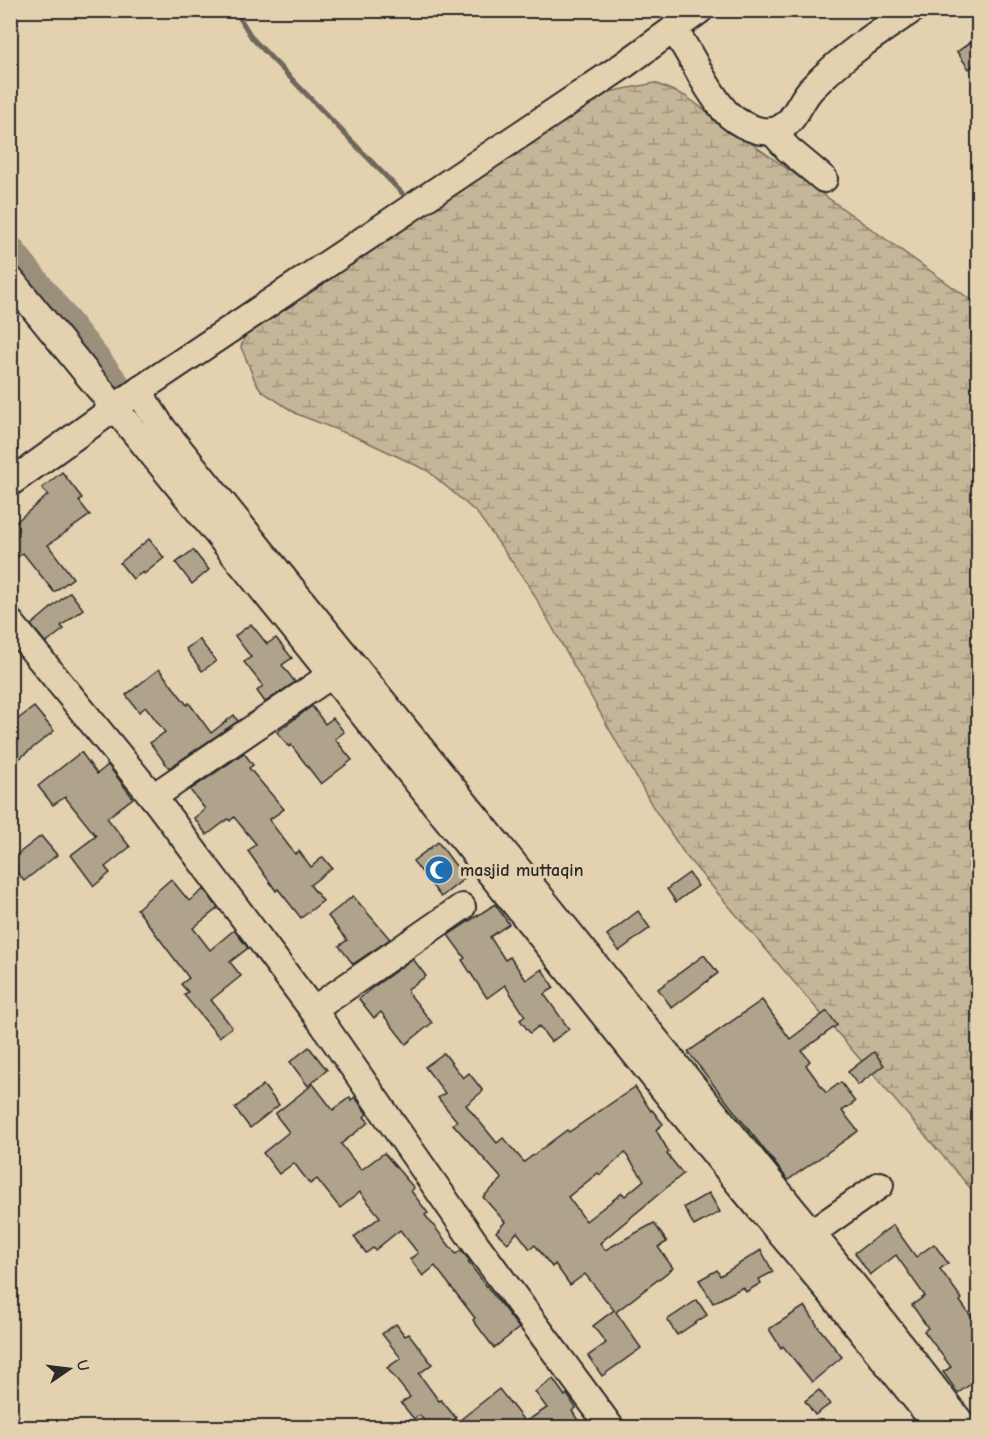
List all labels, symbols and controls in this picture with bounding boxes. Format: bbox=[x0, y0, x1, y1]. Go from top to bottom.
mosque icon: masjid muttaqin bbox=[423, 854, 455, 886]
place label: masjid muttaqin bbox=[460, 860, 584, 881]
north arrow bbox=[39, 1339, 99, 1399]
text: U bbox=[73, 1358, 93, 1373]

